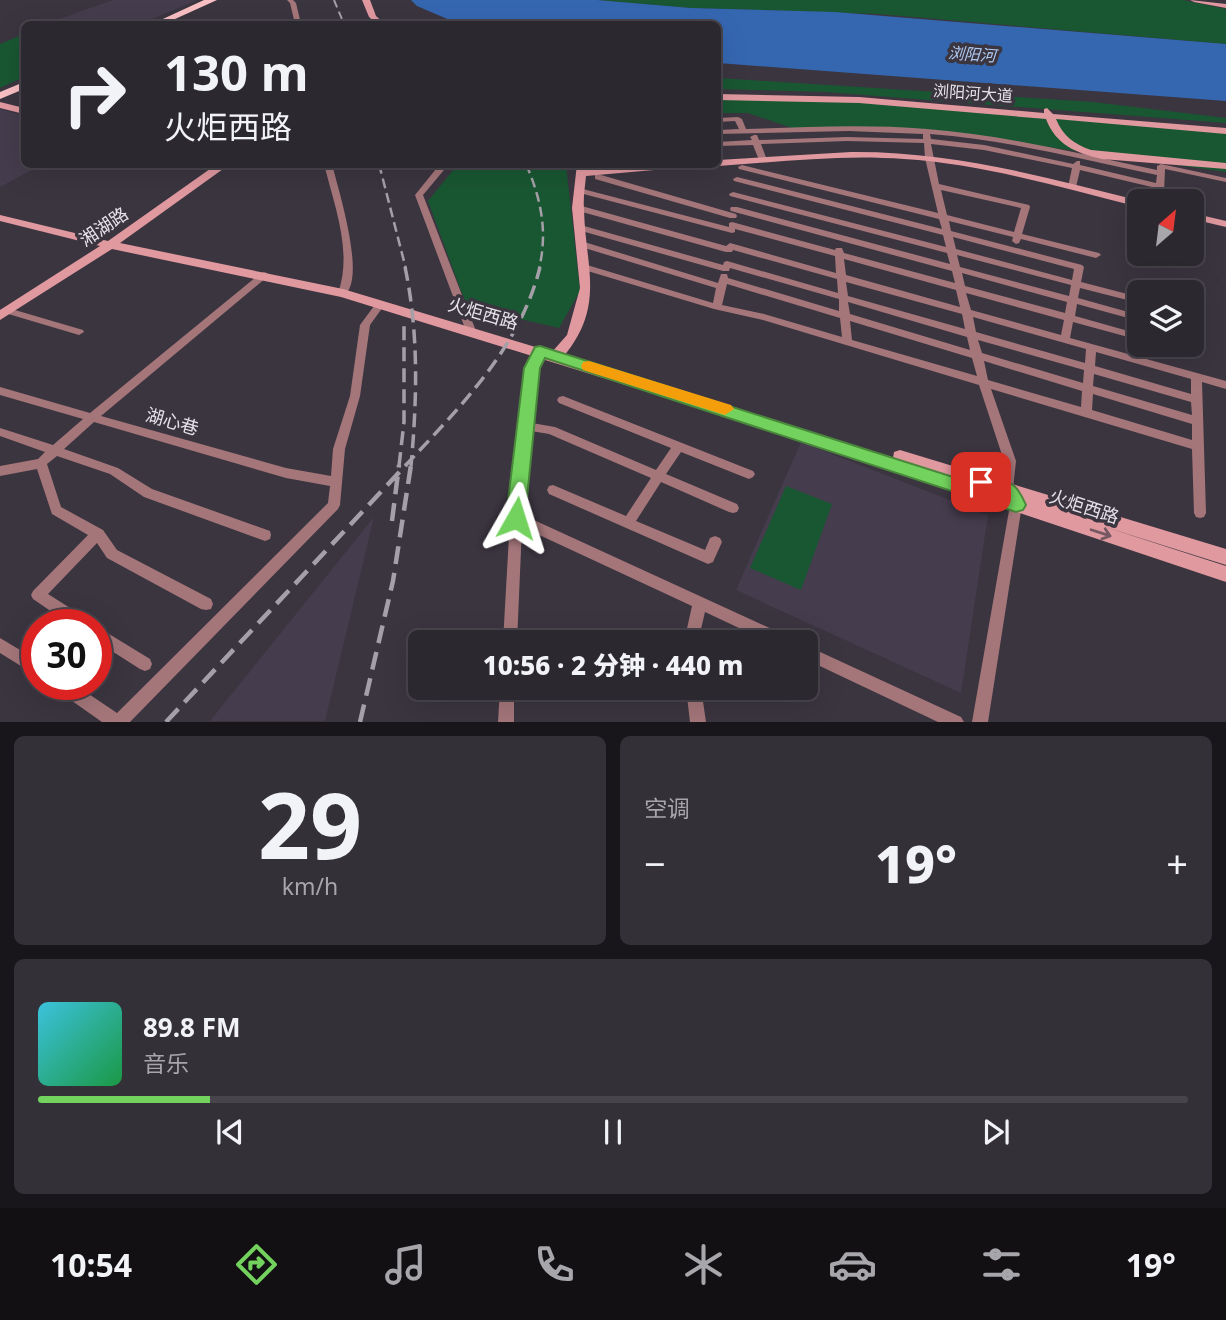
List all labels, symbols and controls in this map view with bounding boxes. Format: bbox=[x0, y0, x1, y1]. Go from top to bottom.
text: 130 m bbox=[164, 39, 309, 105]
water label: 浏阳河 bbox=[947, 41, 1000, 67]
icon: right bbox=[49, 49, 140, 140]
street label: 浏阳河大道 bbox=[932, 79, 1014, 107]
text: 火炬西路 bbox=[164, 105, 292, 148]
north arrow bbox=[1127, 189, 1204, 266]
map controls bbox=[1127, 189, 1204, 357]
street label: 湘湖路 bbox=[74, 201, 133, 251]
button: layers bbox=[1127, 280, 1204, 357]
street label: 火炬西路 bbox=[445, 292, 521, 334]
street label: 湖心巷 bbox=[143, 402, 202, 440]
pin bbox=[951, 452, 1011, 512]
icon: arrive bbox=[962, 463, 1000, 501]
position arrow bbox=[479, 481, 553, 555]
street label: 火炬西路 bbox=[1046, 484, 1122, 529]
one-way arrow bbox=[1090, 527, 1112, 540]
speed limit sign: 30 bbox=[21, 609, 112, 700]
text: 10:56 · 2 分钟 · 440 m bbox=[483, 647, 743, 683]
text: 29 bbox=[258, 762, 362, 886]
text: 空调 bbox=[644, 792, 690, 824]
text: 19° bbox=[875, 827, 957, 898]
text: − bbox=[644, 837, 666, 889]
text: + bbox=[1166, 837, 1188, 889]
text: km/h bbox=[282, 870, 338, 902]
text: 89.8 FM bbox=[143, 1009, 240, 1045]
text: 音乐 bbox=[143, 1047, 189, 1079]
icon: previous bbox=[211, 1113, 249, 1151]
icon: pause bbox=[594, 1113, 632, 1151]
icon: next bbox=[977, 1113, 1015, 1151]
icon: directions bbox=[232, 1240, 281, 1289]
icon: music bbox=[381, 1240, 430, 1289]
icon: phone bbox=[530, 1240, 579, 1289]
icon: climate bbox=[679, 1240, 728, 1289]
icon: car bbox=[828, 1240, 877, 1289]
icon: filters bbox=[977, 1240, 1026, 1289]
text: 10:54 bbox=[50, 1243, 132, 1286]
text: 19° bbox=[1126, 1243, 1176, 1286]

